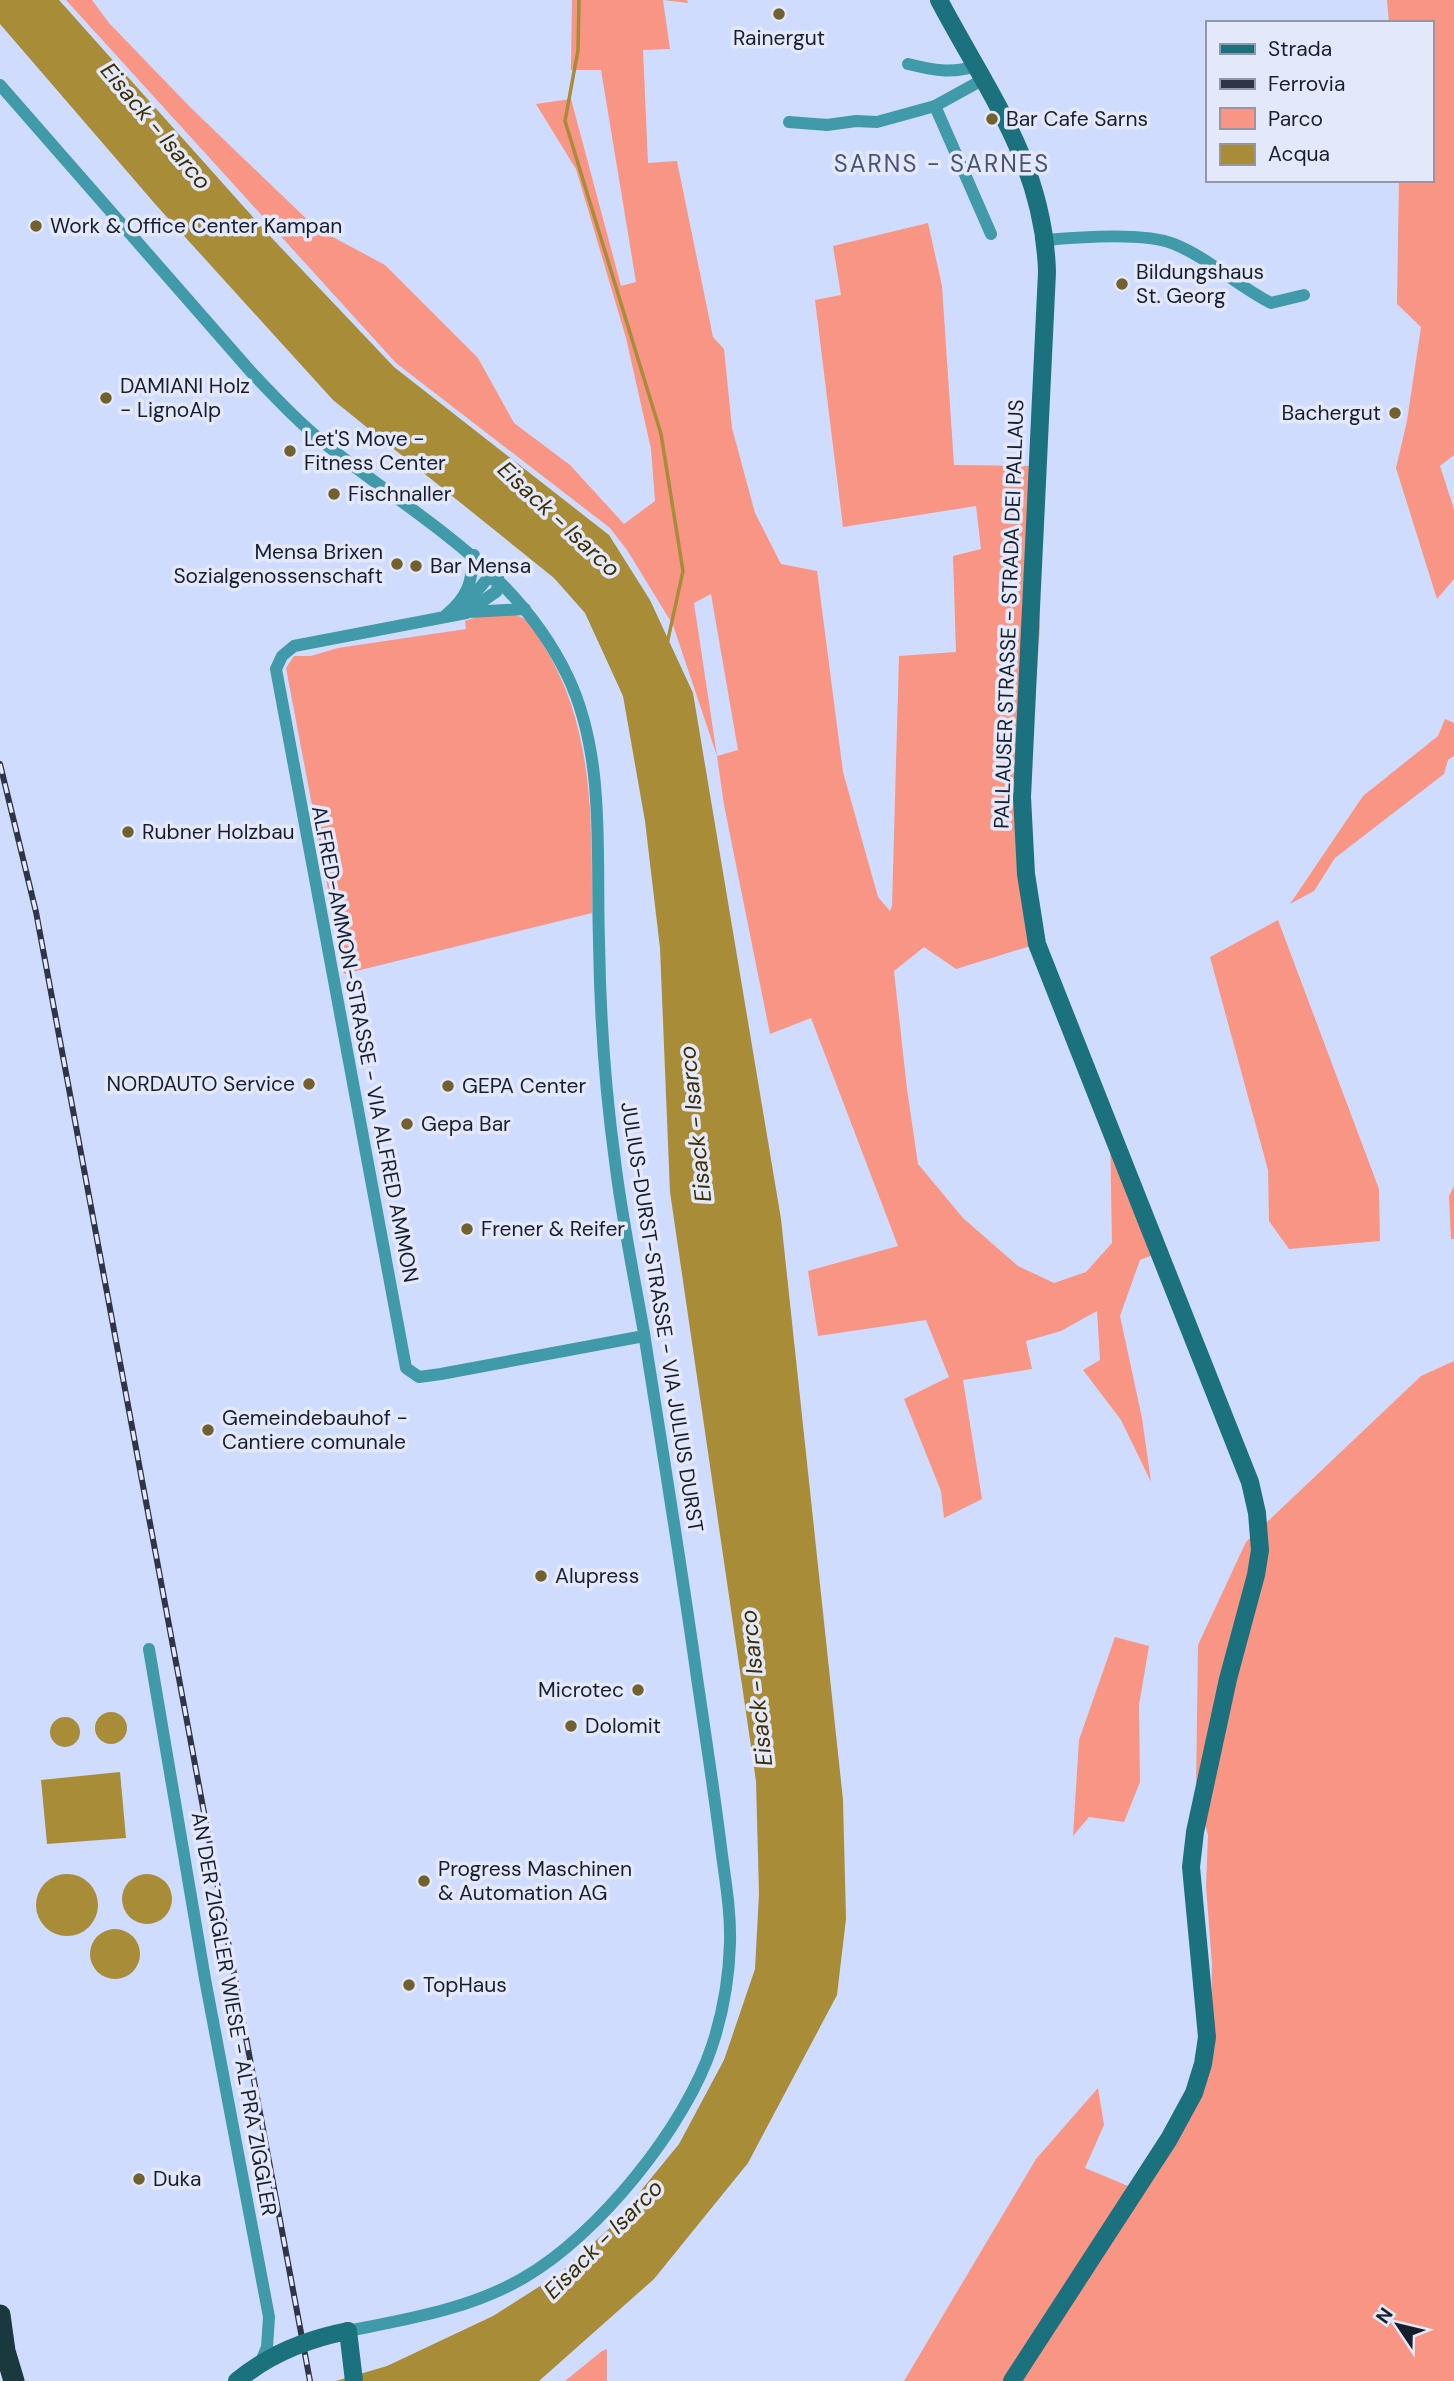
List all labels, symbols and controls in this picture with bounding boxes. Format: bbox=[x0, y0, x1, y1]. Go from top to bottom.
marker: Rainergut bbox=[771, 6, 787, 22]
legend bbox=[1206, 21, 1433, 182]
place label: Rainergut bbox=[733, 24, 825, 52]
text: Strada bbox=[1268, 35, 1332, 63]
water label: Eisack - Isarco bbox=[94, 56, 218, 196]
text: Ferrovia bbox=[1268, 70, 1345, 98]
place label: Bar Cafe Sarns bbox=[1006, 105, 1148, 133]
text: Parco bbox=[1268, 105, 1323, 133]
marker: Bar Cafe Sarns bbox=[984, 111, 1000, 127]
text: Acqua bbox=[1268, 140, 1330, 168]
district label: SARNS - SARNES bbox=[834, 148, 1050, 179]
place label: Work & Office Center Kampan bbox=[50, 212, 342, 240]
marker: Work & Office Center Kampan bbox=[28, 218, 44, 234]
place label: Bildungshaus St. Georg bbox=[1136, 258, 1264, 310]
marker: Bildungshaus St. Georg bbox=[1114, 276, 1130, 292]
place label: DAMIANI Holz - LignoAlp bbox=[120, 372, 250, 424]
marker: DAMIANI Holz - LignoAlp bbox=[98, 390, 114, 406]
street label: PALLAUSER STRASSE - STRADA DEI PALLAUS bbox=[988, 399, 1030, 829]
place label: Bachergut bbox=[1281, 399, 1381, 427]
marker: Bachergut bbox=[1387, 405, 1403, 421]
place label: Let'S Move - Fitness Center bbox=[304, 425, 446, 477]
marker: Let'S Move - Fitness Center bbox=[282, 443, 298, 459]
water label: Eisack - Isarco bbox=[491, 454, 627, 584]
place label: Fischnaller bbox=[348, 480, 452, 508]
marker: Fischnaller bbox=[326, 486, 342, 502]
place label: Mensa Brixen Sozialgenossenschaft bbox=[173, 538, 383, 590]
place label: Bar Mensa bbox=[430, 552, 531, 580]
marker: Mensa Brixen Sozialgenossenschaft bbox=[389, 556, 405, 572]
marker: Bar Mensa bbox=[408, 558, 424, 574]
street label: ALFRED-AMMON-STRASSE - VIA ALFRED AMMON bbox=[305, 803, 425, 1285]
place label: Rubner Holzbau bbox=[142, 818, 295, 846]
marker: Rubner Holzbau bbox=[120, 824, 136, 840]
water label: Eisack - Isarco bbox=[672, 1044, 718, 1204]
place label: NORDAUTO Service bbox=[107, 1070, 295, 1098]
place label: GEPA Center bbox=[462, 1072, 587, 1100]
marker: NORDAUTO Service bbox=[301, 1076, 317, 1092]
marker: GEPA Center bbox=[440, 1078, 456, 1094]
street label: JULIUS-DURST-STRASSE - VIA JULIUS DURST bbox=[614, 1100, 710, 1534]
place label: Gepa Bar bbox=[421, 1110, 511, 1138]
marker: Gepa Bar bbox=[399, 1116, 415, 1132]
place label: Frener & Reifer bbox=[481, 1215, 625, 1243]
marker: Frener & Reifer bbox=[459, 1221, 475, 1237]
place label: Gemeindebauhof - Cantiere comunale bbox=[222, 1404, 408, 1456]
marker: Gemeindebauhof - Cantiere comunale bbox=[200, 1422, 216, 1438]
place label: Alupress bbox=[555, 1562, 639, 1590]
marker: Alupress bbox=[533, 1568, 549, 1584]
water label: Eisack - Isarco bbox=[733, 1608, 779, 1768]
place label: Microtec bbox=[538, 1676, 624, 1704]
marker: Microtec bbox=[630, 1682, 646, 1698]
place label: Dolomit bbox=[585, 1712, 661, 1740]
marker: Dolomit bbox=[563, 1718, 579, 1734]
street label: AN DER ZIGGLER WIESE - AL PRA ZIGGLER bbox=[185, 1810, 283, 2218]
place label: Progress Maschinen & Automation AG bbox=[438, 1855, 632, 1907]
marker: Progress Maschinen & Automation AG bbox=[416, 1873, 432, 1889]
place label: TopHaus bbox=[423, 1971, 507, 1999]
marker: TopHaus bbox=[401, 1977, 417, 1993]
place label: Duka bbox=[153, 2165, 201, 2193]
marker: Duka bbox=[131, 2171, 147, 2187]
water label: Eisack - Isarco bbox=[537, 2173, 669, 2305]
north arrow bbox=[1363, 2290, 1433, 2360]
text: N bbox=[1370, 2303, 1399, 2328]

